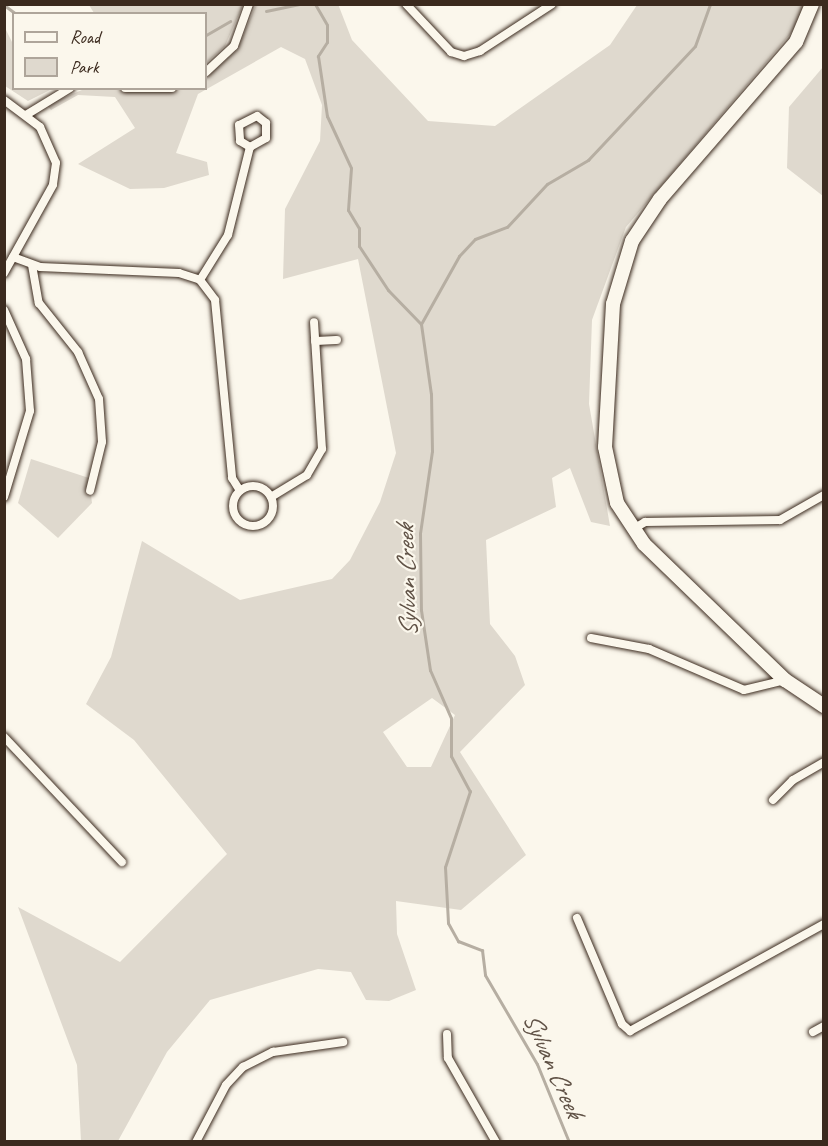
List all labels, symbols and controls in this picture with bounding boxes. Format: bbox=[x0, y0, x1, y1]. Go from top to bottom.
legend bbox=[12, 12, 207, 90]
text: Road bbox=[70, 26, 100, 48]
text: Park bbox=[70, 56, 99, 78]
water label: Sylvan Creek bbox=[389, 525, 425, 637]
water label: Sylvan Creek bbox=[516, 1008, 590, 1122]

